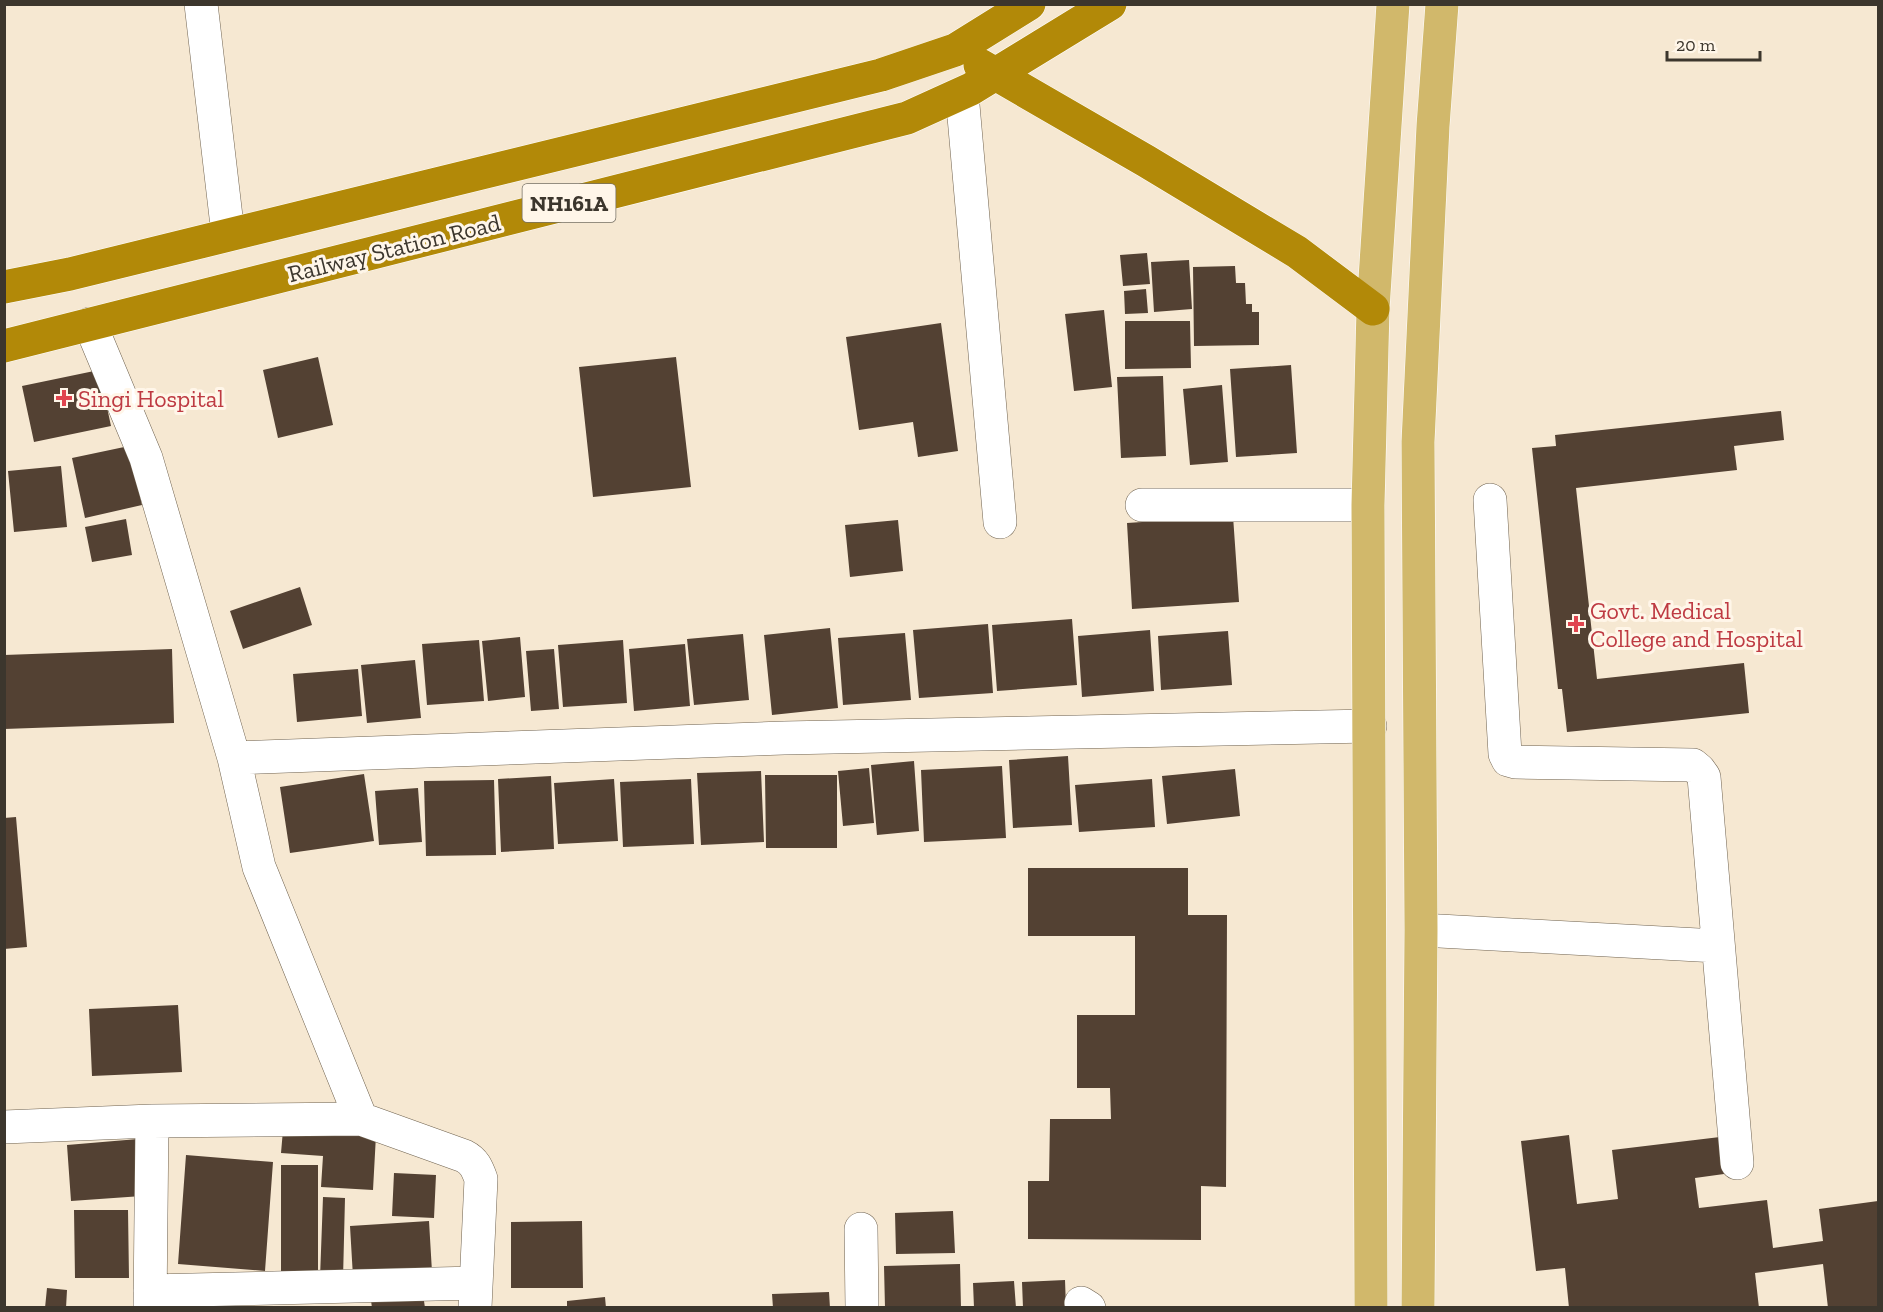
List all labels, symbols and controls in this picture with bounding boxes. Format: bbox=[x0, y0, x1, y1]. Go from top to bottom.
scale bar bbox=[1667, 24, 1760, 62]
text: 20 m bbox=[1676, 34, 1716, 56]
road number: NH161A bbox=[522, 184, 616, 222]
street label: Railway Station Road bbox=[285, 208, 503, 288]
place label: Singi Hospital bbox=[78, 384, 224, 413]
marker: Singi Hospital bbox=[55, 389, 73, 407]
place label: Govt. Medical College and Hospital bbox=[1590, 596, 1803, 653]
marker: Govt. Medical College and Hospital bbox=[1567, 615, 1585, 633]

